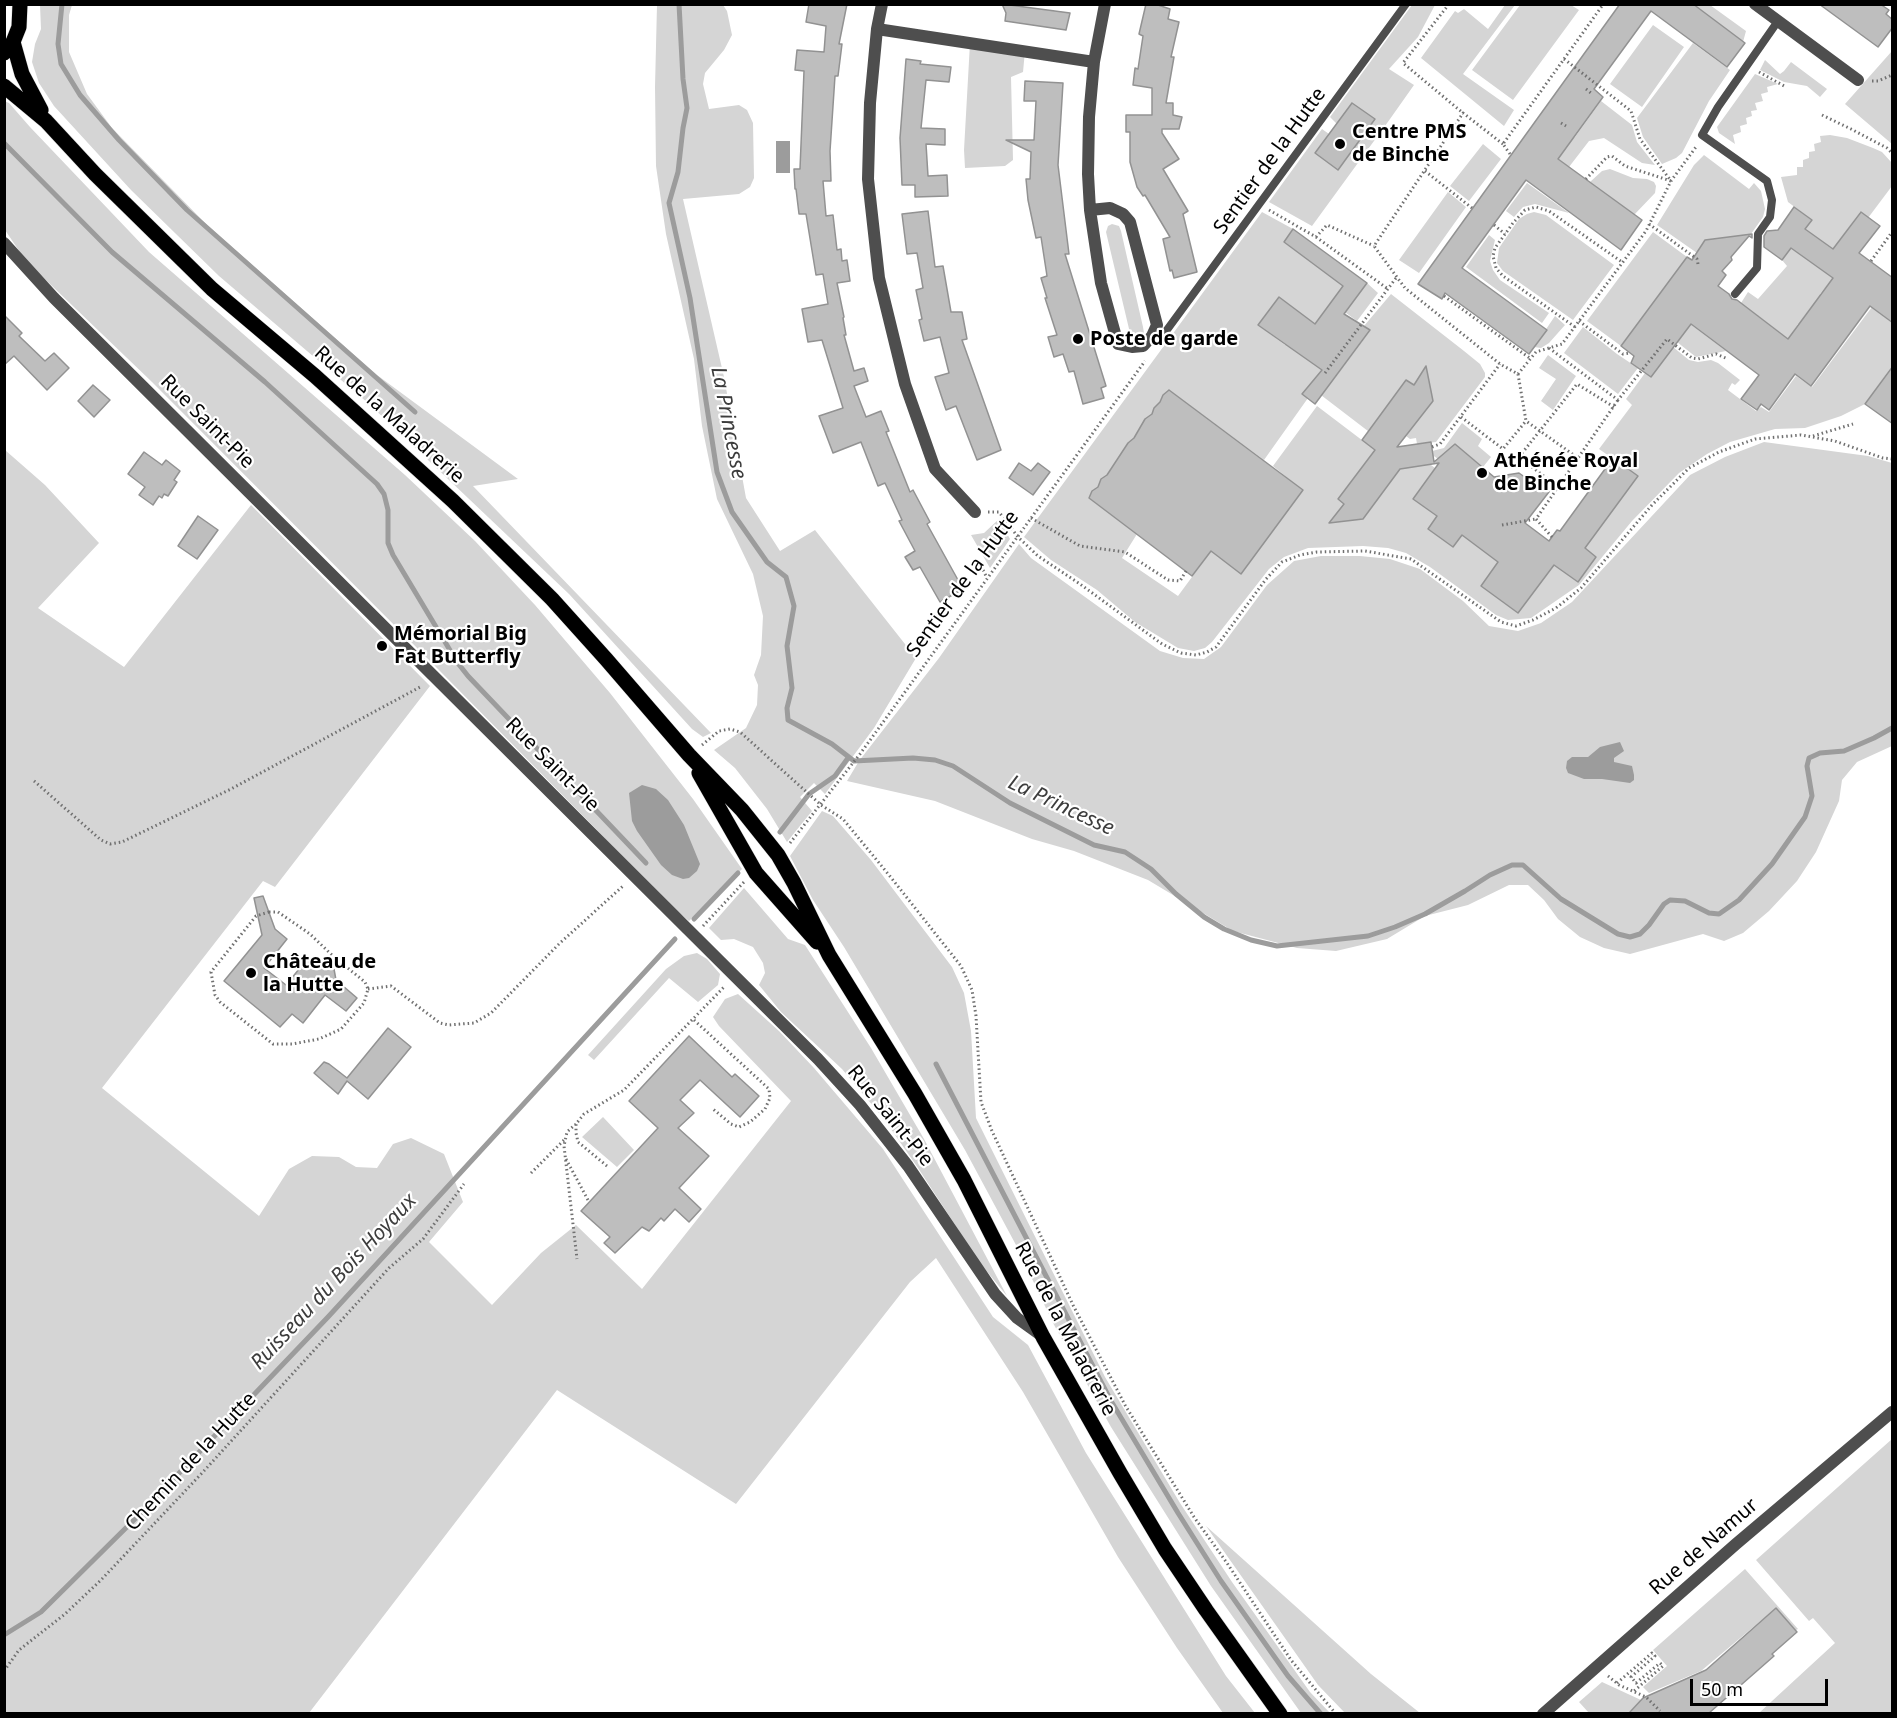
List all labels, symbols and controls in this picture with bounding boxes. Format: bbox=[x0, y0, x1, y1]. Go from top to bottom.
street label: Sentier de la Hutte bbox=[1209, 83, 1331, 239]
place label: Centre PMS de Binche bbox=[1352, 120, 1466, 167]
marker: Centre PMS de Binche bbox=[1333, 137, 1347, 151]
place label: Poste de garde bbox=[1090, 327, 1238, 351]
marker: Poste de garde bbox=[1071, 332, 1085, 346]
street label: Rue de la Maladrerie bbox=[309, 341, 469, 489]
water label: La Princesse bbox=[705, 365, 751, 481]
street label: Rue Saint-Pie bbox=[155, 370, 259, 474]
place label: Athénée Royal de Binche bbox=[1494, 449, 1638, 496]
marker: Athénée Royal de Binche bbox=[1475, 466, 1489, 480]
street label: Sentier de la Hutte bbox=[902, 506, 1024, 662]
place label: Mémorial Big Fat Butterfly bbox=[394, 622, 527, 669]
marker: Mémorial Big Fat Butterfly bbox=[375, 639, 389, 653]
street label: Rue Saint-Pie bbox=[500, 713, 604, 817]
water label: La Princesse bbox=[1004, 771, 1118, 841]
place label: Château de la Hutte bbox=[263, 950, 376, 997]
marker: Château de la Hutte bbox=[244, 966, 258, 980]
street label: Rue Saint-Pie bbox=[842, 1061, 938, 1171]
water label: Ruisseau du Bois Hoyaux bbox=[246, 1189, 422, 1375]
street label: Rue de la Maladrerie bbox=[1009, 1238, 1121, 1420]
street label: Chemin de la Hutte bbox=[121, 1388, 261, 1536]
street label: Rue de Namur bbox=[1645, 1493, 1763, 1601]
scale bar bbox=[1693, 1667, 1831, 1705]
text: 50 m bbox=[1701, 1677, 1743, 1701]

